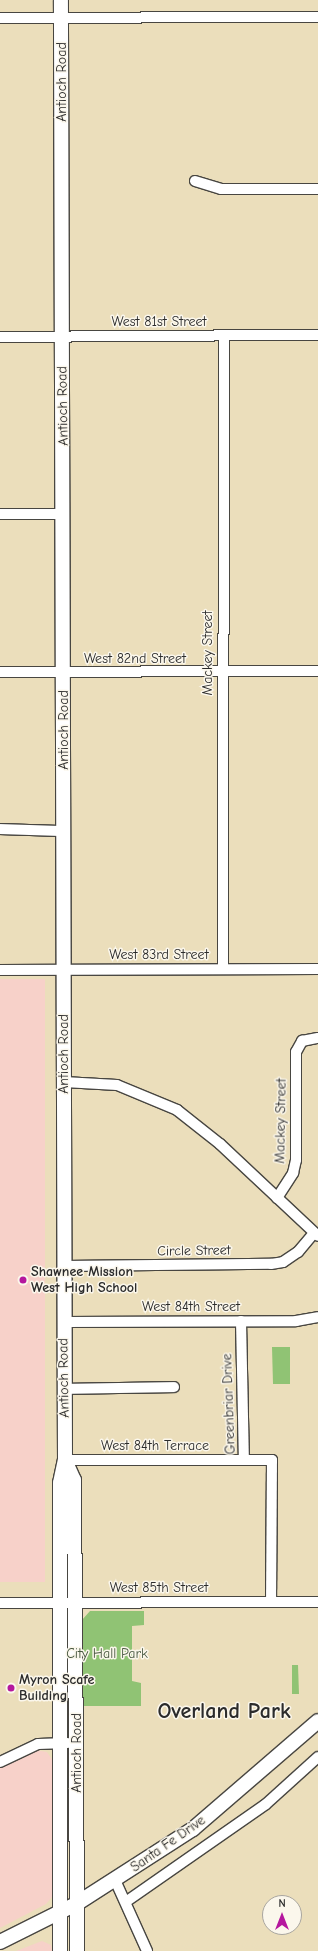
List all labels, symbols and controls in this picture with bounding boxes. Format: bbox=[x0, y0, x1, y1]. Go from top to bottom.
street label: Antioch Road bbox=[54, 42, 70, 122]
street label: West 81st Street bbox=[111, 314, 207, 330]
street label: Antioch Road bbox=[54, 366, 72, 446]
street label: Mackey Street bbox=[200, 610, 216, 696]
street label: West 82nd Street bbox=[84, 651, 186, 667]
street label: Antioch Road bbox=[56, 690, 72, 770]
street label: West 83rd Street bbox=[109, 947, 209, 963]
street label: Antioch Road bbox=[56, 1014, 72, 1094]
street label: Mackey Street bbox=[272, 1078, 290, 1164]
street label: Circle Street bbox=[157, 1242, 231, 1260]
place label: Shawnee Mission West High School bbox=[31, 1264, 137, 1296]
marker: Shawnee Mission West High School bbox=[18, 1275, 28, 1285]
street label: West 84th Street bbox=[142, 1299, 240, 1315]
street label: Antioch Road bbox=[55, 1338, 73, 1418]
street label: Greenbriar Drive bbox=[219, 1353, 239, 1455]
street label: West 84th Terrace bbox=[101, 1438, 209, 1454]
street label: West 85th Street bbox=[110, 1580, 208, 1596]
park label: City Hall Park bbox=[66, 1646, 148, 1662]
place label: Myron Scafe Building bbox=[19, 1672, 94, 1704]
marker: Myron Scafe Building bbox=[6, 1683, 16, 1693]
district label: Overland Park bbox=[157, 1699, 291, 1725]
street label: Antioch Road bbox=[69, 1713, 85, 1793]
street label: Santa Fe Drive bbox=[127, 1812, 209, 1876]
north arrow bbox=[262, 1895, 302, 1935]
text: N bbox=[278, 1897, 286, 1910]

